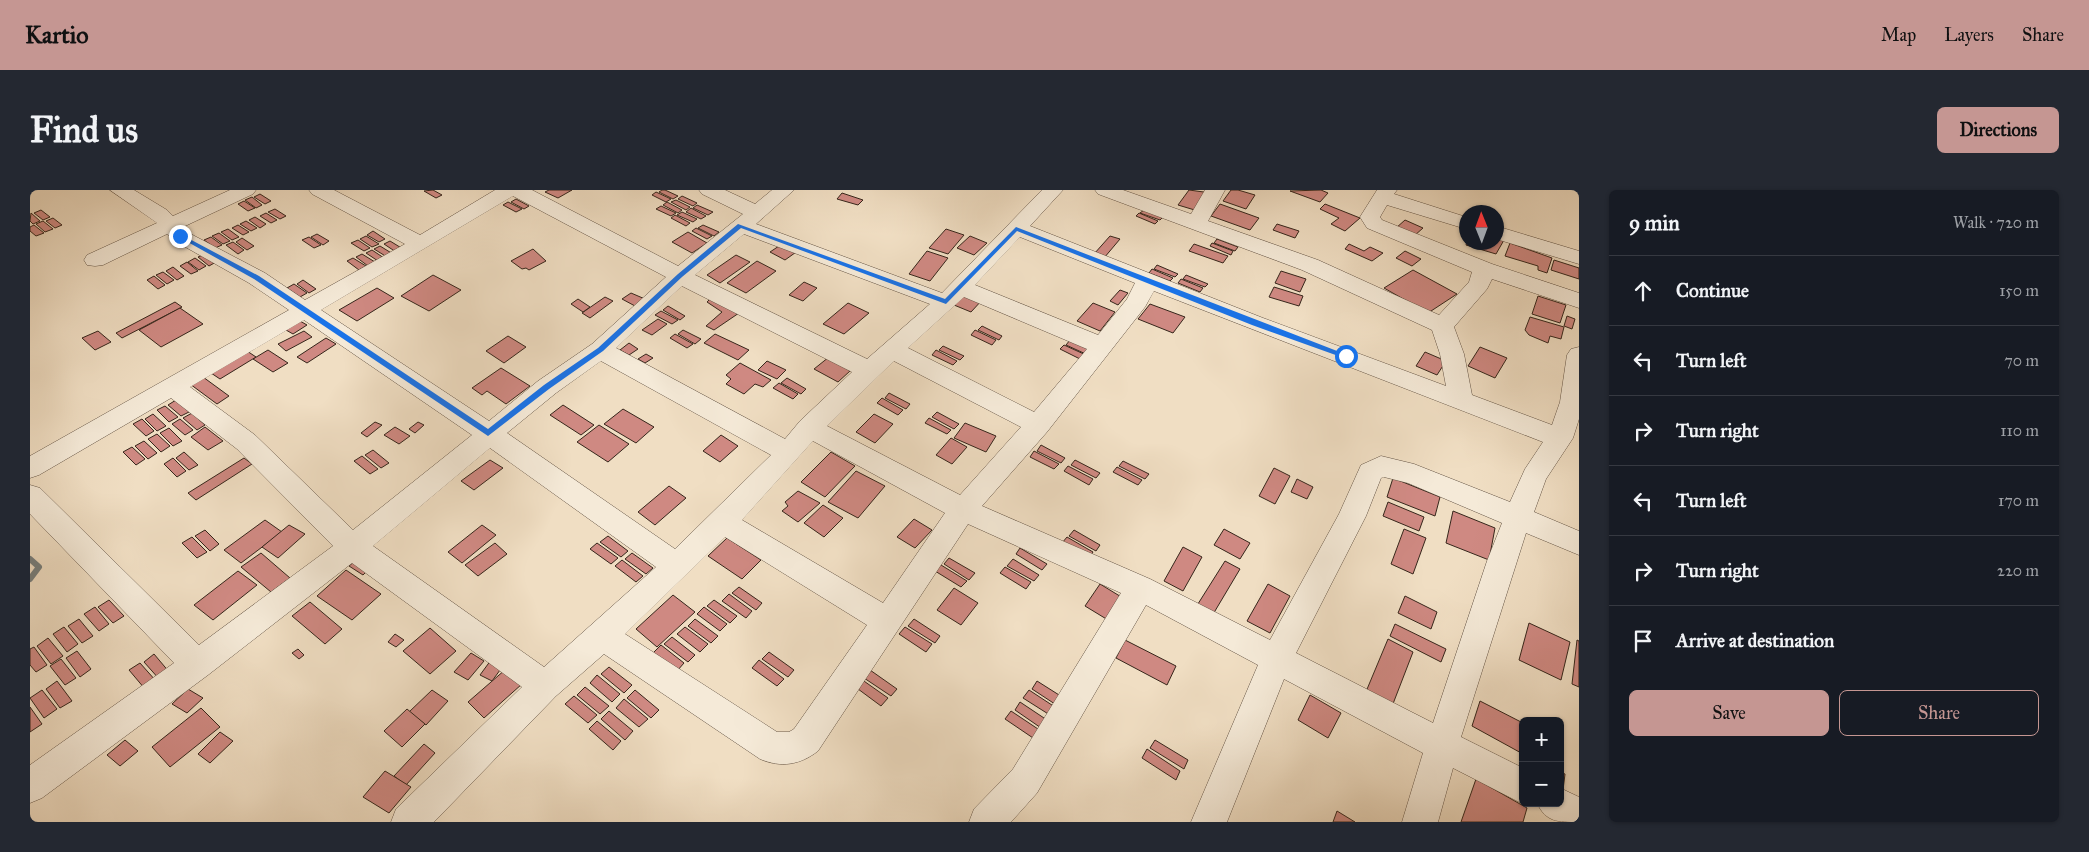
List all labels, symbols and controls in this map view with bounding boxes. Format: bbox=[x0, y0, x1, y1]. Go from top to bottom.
text: Kartio bbox=[25, 20, 88, 50]
text: Map bbox=[1881, 24, 1916, 46]
text: Layers bbox=[1944, 24, 1994, 46]
text: Share bbox=[2022, 24, 2064, 46]
button: Directions bbox=[1937, 107, 2059, 153]
text: Find us bbox=[30, 109, 138, 152]
north arrow bbox=[1459, 205, 1504, 250]
text: 9 min bbox=[1629, 210, 1680, 236]
text: Walk · 720 m bbox=[1953, 213, 2039, 232]
route end bbox=[169, 225, 192, 248]
icon: ahead bbox=[1629, 277, 1657, 305]
text: Continue bbox=[1676, 279, 1749, 302]
text: 150 m bbox=[1999, 281, 2039, 300]
route start bbox=[1335, 345, 1358, 368]
icon: left bbox=[1629, 347, 1657, 375]
text: Turn left bbox=[1676, 349, 1746, 372]
text: 70 m bbox=[2004, 351, 2039, 370]
icon: right bbox=[1629, 417, 1657, 445]
text: Turn right bbox=[1676, 419, 1759, 442]
text: 110 m bbox=[2000, 421, 2039, 440]
icon: left bbox=[1629, 487, 1657, 515]
text: Turn left bbox=[1676, 489, 1746, 512]
text: 170 m bbox=[1998, 491, 2039, 510]
icon: right bbox=[1629, 557, 1657, 585]
text: Turn right bbox=[1676, 559, 1759, 582]
text: 220 m bbox=[1997, 561, 2039, 580]
icon: arrive bbox=[1629, 627, 1657, 655]
text: Arrive at destination bbox=[1676, 629, 1834, 652]
button: Save bbox=[1629, 690, 1829, 736]
button: Share bbox=[1839, 690, 2039, 736]
map controls bbox=[1519, 717, 1564, 807]
button: + bbox=[1519, 717, 1564, 762]
button: − bbox=[1519, 762, 1564, 807]

